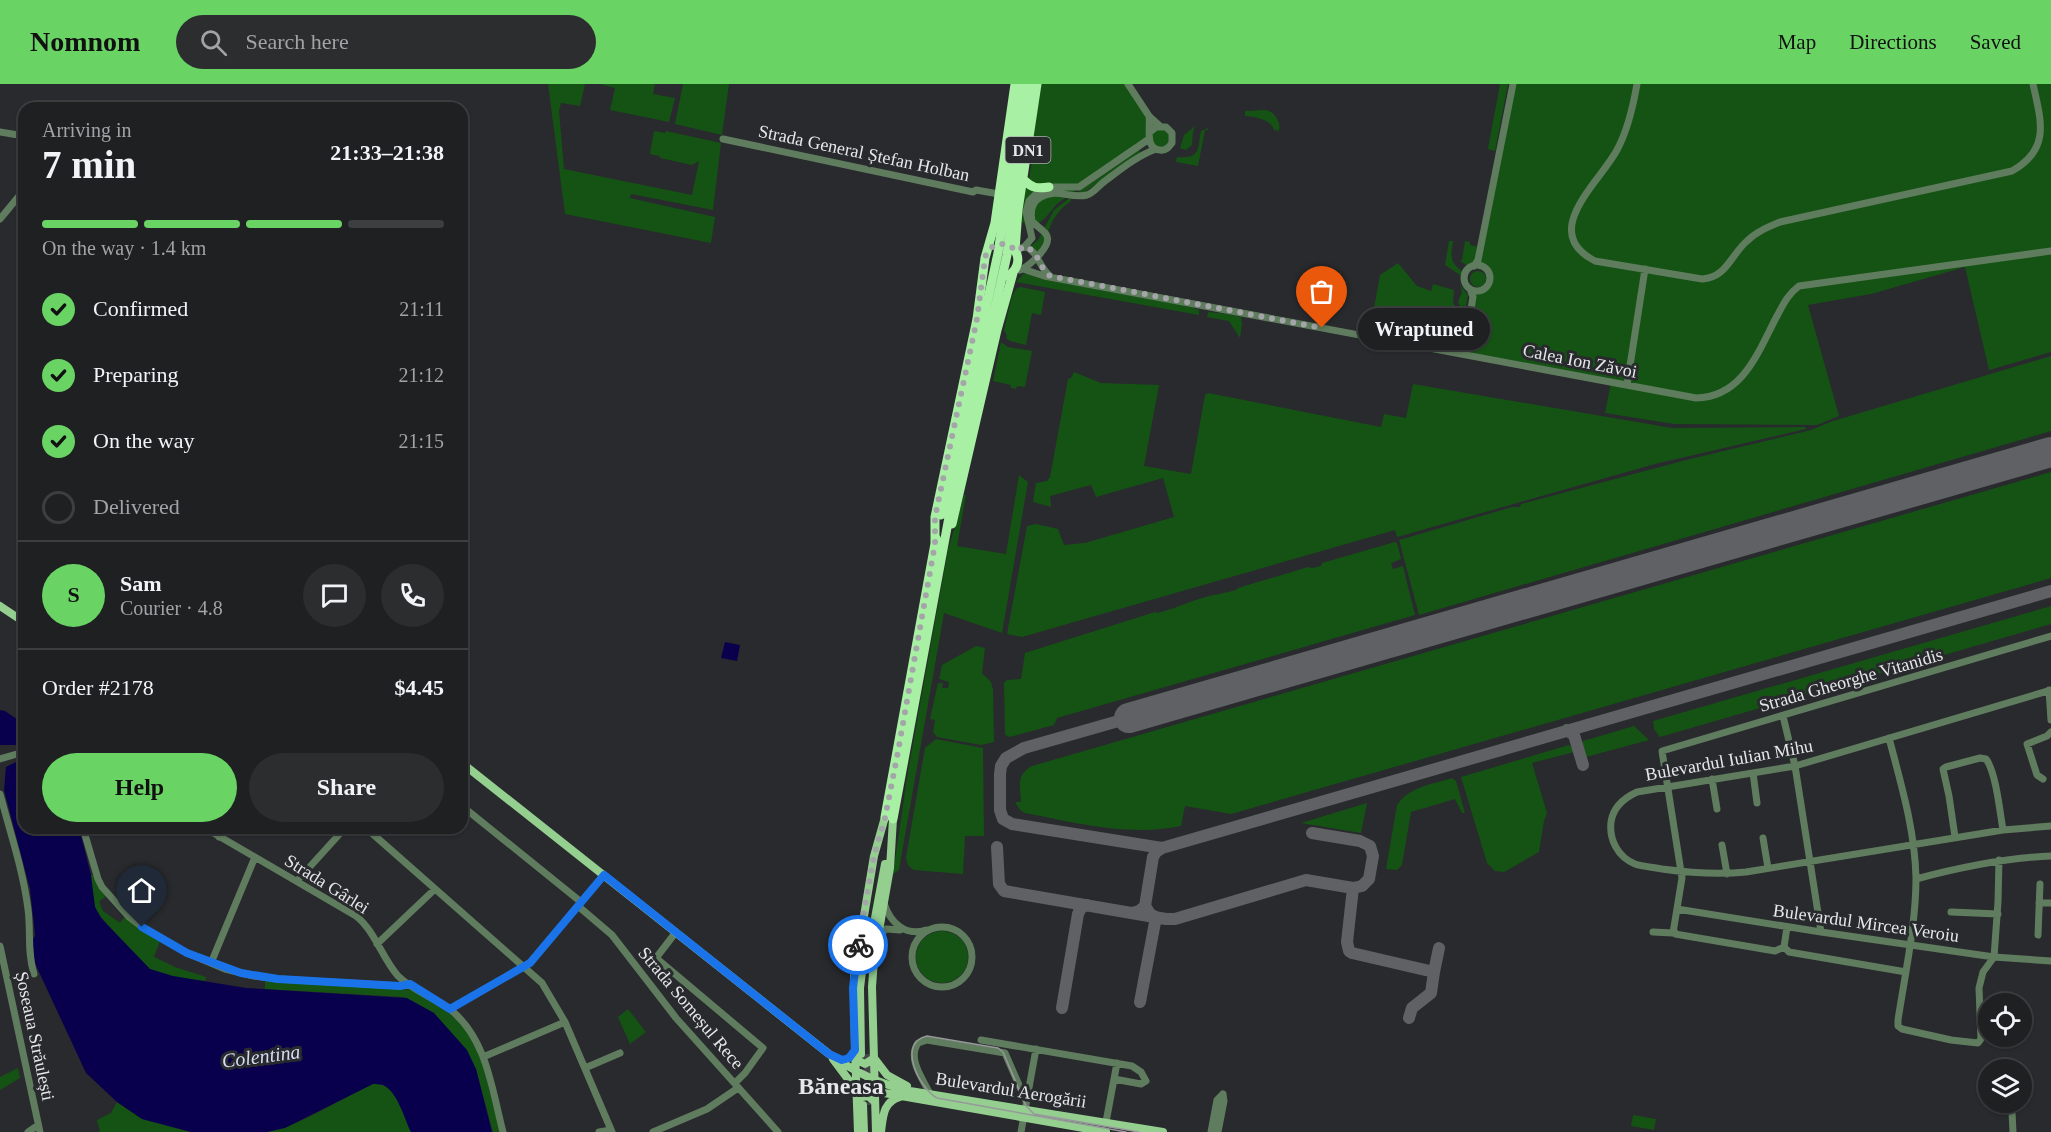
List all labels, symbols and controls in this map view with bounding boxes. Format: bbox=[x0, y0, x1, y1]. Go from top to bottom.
search box bbox=[176, 15, 596, 69]
text: Nomnom bbox=[30, 26, 140, 57]
icon: search bbox=[197, 26, 230, 59]
text: Search here bbox=[245, 29, 349, 54]
text: Map bbox=[1778, 30, 1816, 54]
text: Directions bbox=[1849, 30, 1937, 54]
text: Saved bbox=[1970, 30, 2021, 54]
text: Arriving in bbox=[42, 119, 131, 141]
street label: Strada General Ștefan Holban bbox=[757, 121, 971, 185]
road number: DN1 bbox=[1006, 137, 1050, 163]
text: 21:33–21:38 bbox=[330, 140, 444, 165]
text: 7 min bbox=[42, 143, 136, 186]
text: On the way · 1.4 km bbox=[42, 237, 206, 259]
pin bbox=[1296, 266, 1347, 328]
icon: bag bbox=[1305, 275, 1338, 308]
icon: check bbox=[42, 293, 75, 326]
text: Confirmed bbox=[93, 296, 188, 321]
text: 21:11 bbox=[399, 298, 444, 320]
callout: Wraptuned bbox=[1358, 307, 1490, 349]
text: Wraptuned bbox=[1375, 318, 1473, 340]
street label: Calea Ion Zăvoi bbox=[1521, 340, 1639, 382]
icon: check bbox=[42, 359, 75, 392]
text: Preparing bbox=[93, 362, 179, 387]
text: 21:12 bbox=[398, 364, 444, 386]
icon: check bbox=[42, 425, 75, 458]
text: On the way bbox=[93, 428, 194, 453]
text: 21:15 bbox=[398, 430, 444, 452]
text: Delivered bbox=[93, 494, 180, 519]
button: chat bbox=[303, 564, 366, 627]
button: phone bbox=[381, 564, 444, 627]
text: Sam bbox=[120, 571, 162, 596]
text: S bbox=[67, 582, 80, 607]
text: Courier · 4.8 bbox=[120, 597, 223, 619]
street label: Strada Gheorghe Vitanidis bbox=[1757, 644, 1945, 716]
text: Order #2178 bbox=[42, 675, 154, 700]
text: $4.45 bbox=[395, 675, 444, 700]
street label: Bulevardul Iulian Mihu bbox=[1644, 735, 1814, 785]
button: Help bbox=[42, 753, 237, 822]
button: Share bbox=[249, 753, 444, 822]
street label: Strada Gârlei bbox=[281, 850, 373, 918]
pin bbox=[116, 865, 167, 927]
icon: home bbox=[125, 874, 158, 907]
street label: Bulevardul Mircea Veroiu bbox=[1772, 900, 1960, 946]
courier bbox=[828, 915, 888, 975]
icon: bike bbox=[842, 929, 875, 962]
street label: Strada Someșul Rece bbox=[634, 943, 748, 1073]
street label: Șoseaua Străulești bbox=[12, 970, 58, 1102]
map controls bbox=[1978, 993, 2032, 1113]
button: locate bbox=[1978, 993, 2032, 1047]
water label: Colentina bbox=[221, 1040, 301, 1072]
button: layers bbox=[1978, 1059, 2032, 1113]
street label: Bulevardul Aerogării bbox=[934, 1068, 1088, 1112]
district label: Băneasa bbox=[798, 1073, 884, 1099]

